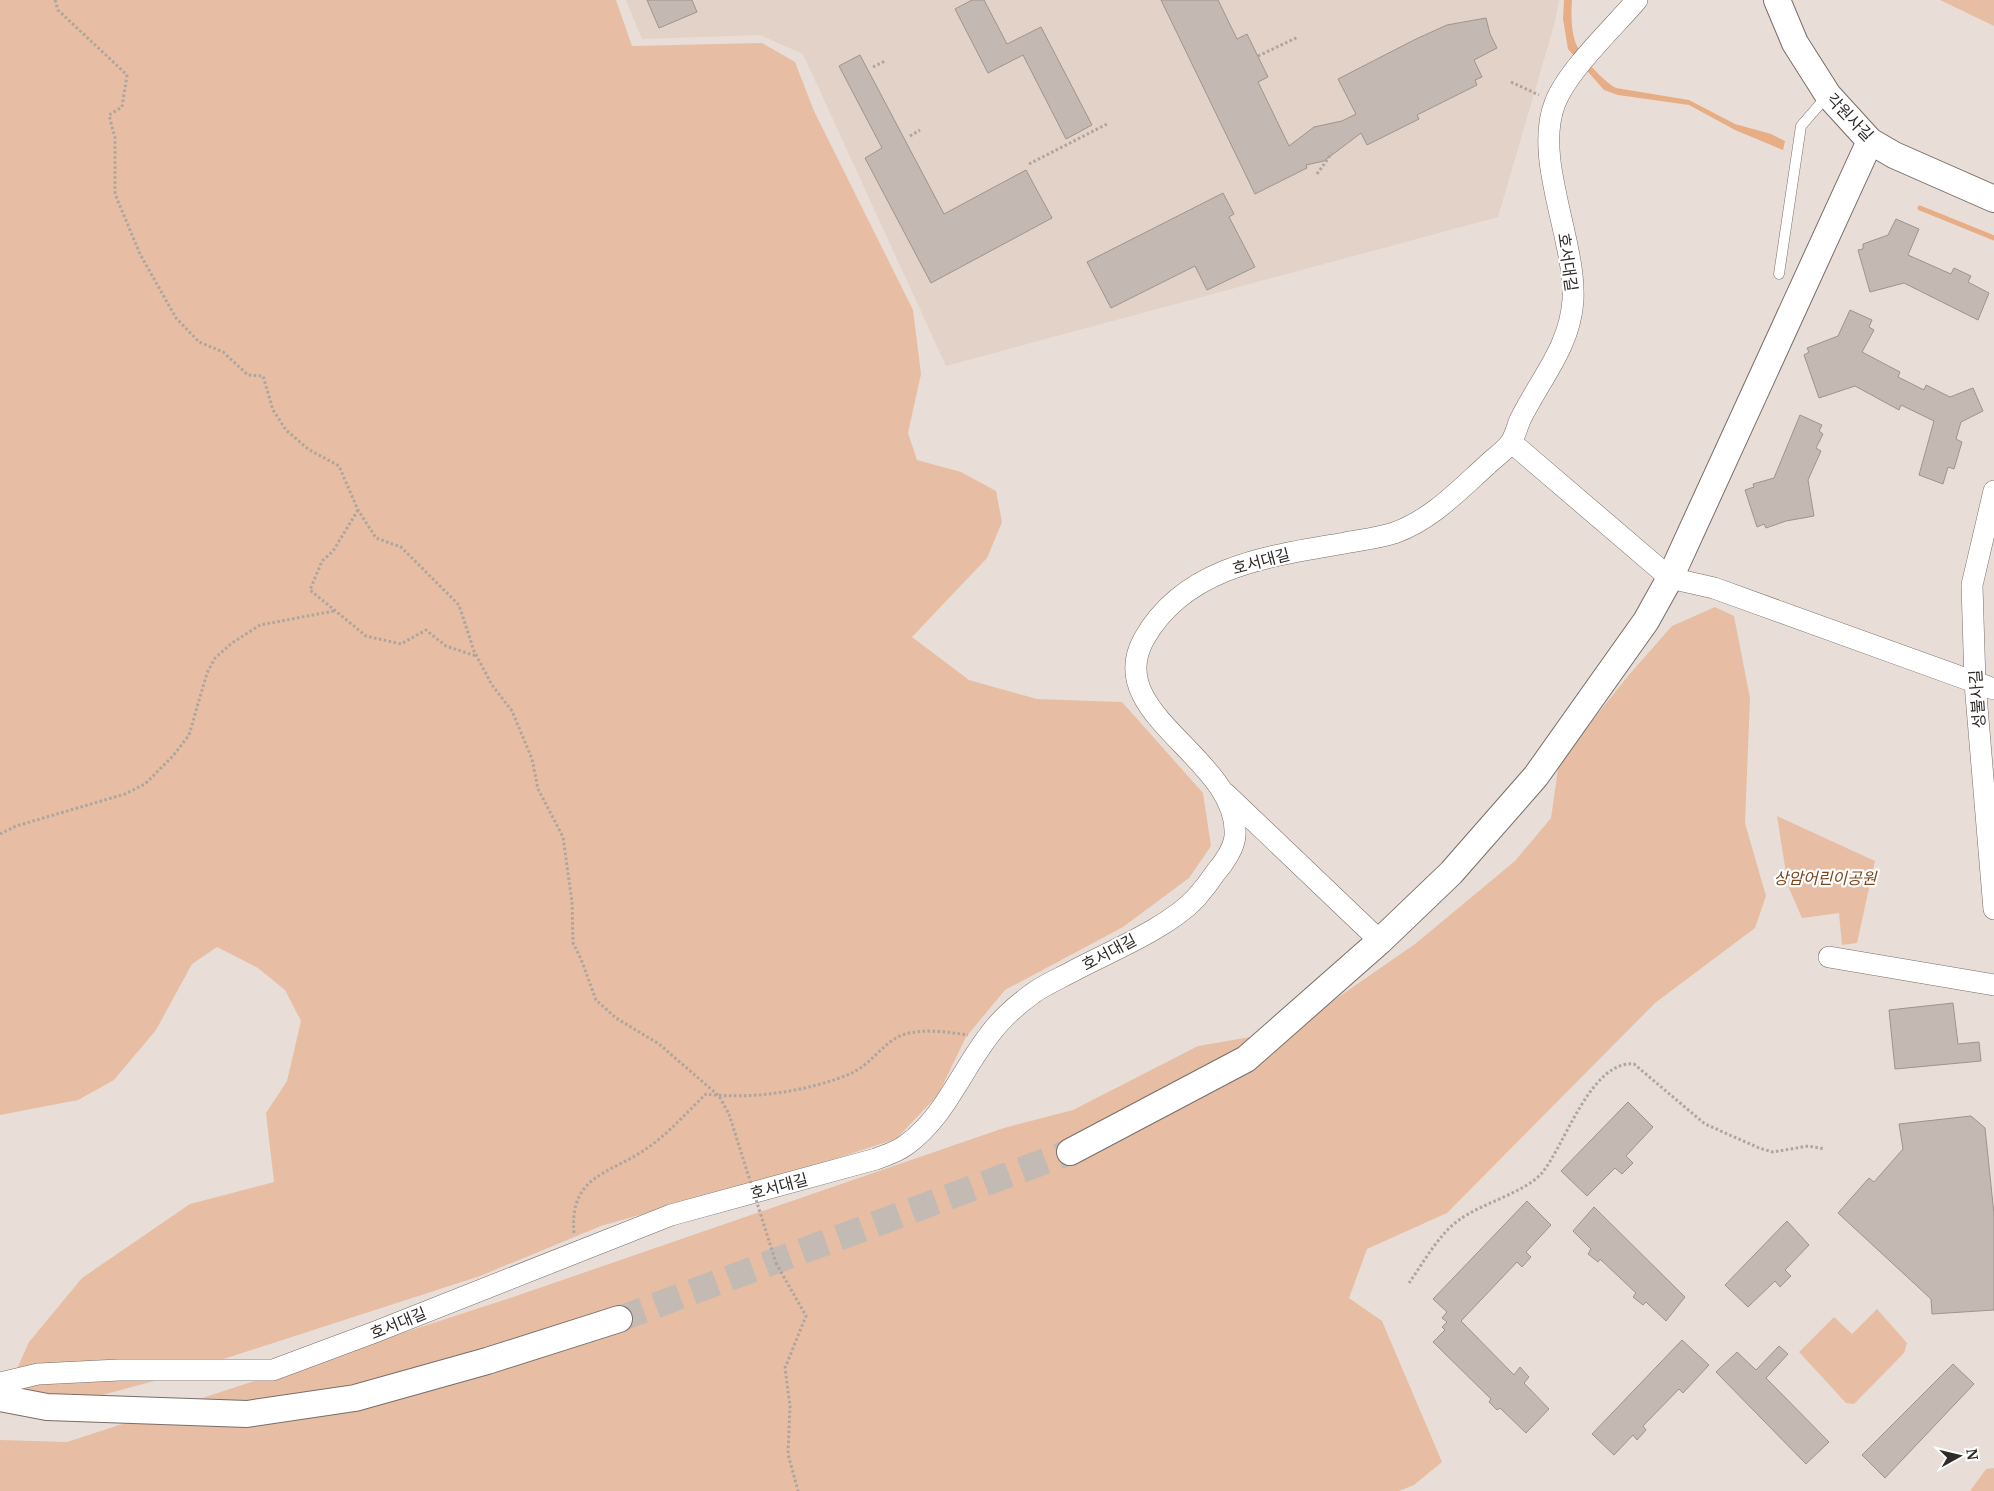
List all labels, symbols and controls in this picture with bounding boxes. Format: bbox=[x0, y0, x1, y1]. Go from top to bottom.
street label: 각원사길 bbox=[1822, 89, 1878, 145]
street label: 호서대길 bbox=[1554, 231, 1582, 293]
street label: 호서대길 bbox=[1230, 544, 1292, 578]
street label: 성불사길 bbox=[1965, 669, 1989, 729]
park label: 상암어린이공원 bbox=[1773, 868, 1878, 888]
street label: 호서대길 bbox=[1078, 929, 1140, 975]
street label: 호서대길 bbox=[748, 1169, 810, 1203]
street label: 호서대길 bbox=[367, 1303, 429, 1343]
north arrow bbox=[1934, 1431, 1984, 1481]
text: N bbox=[1962, 1447, 1982, 1461]

